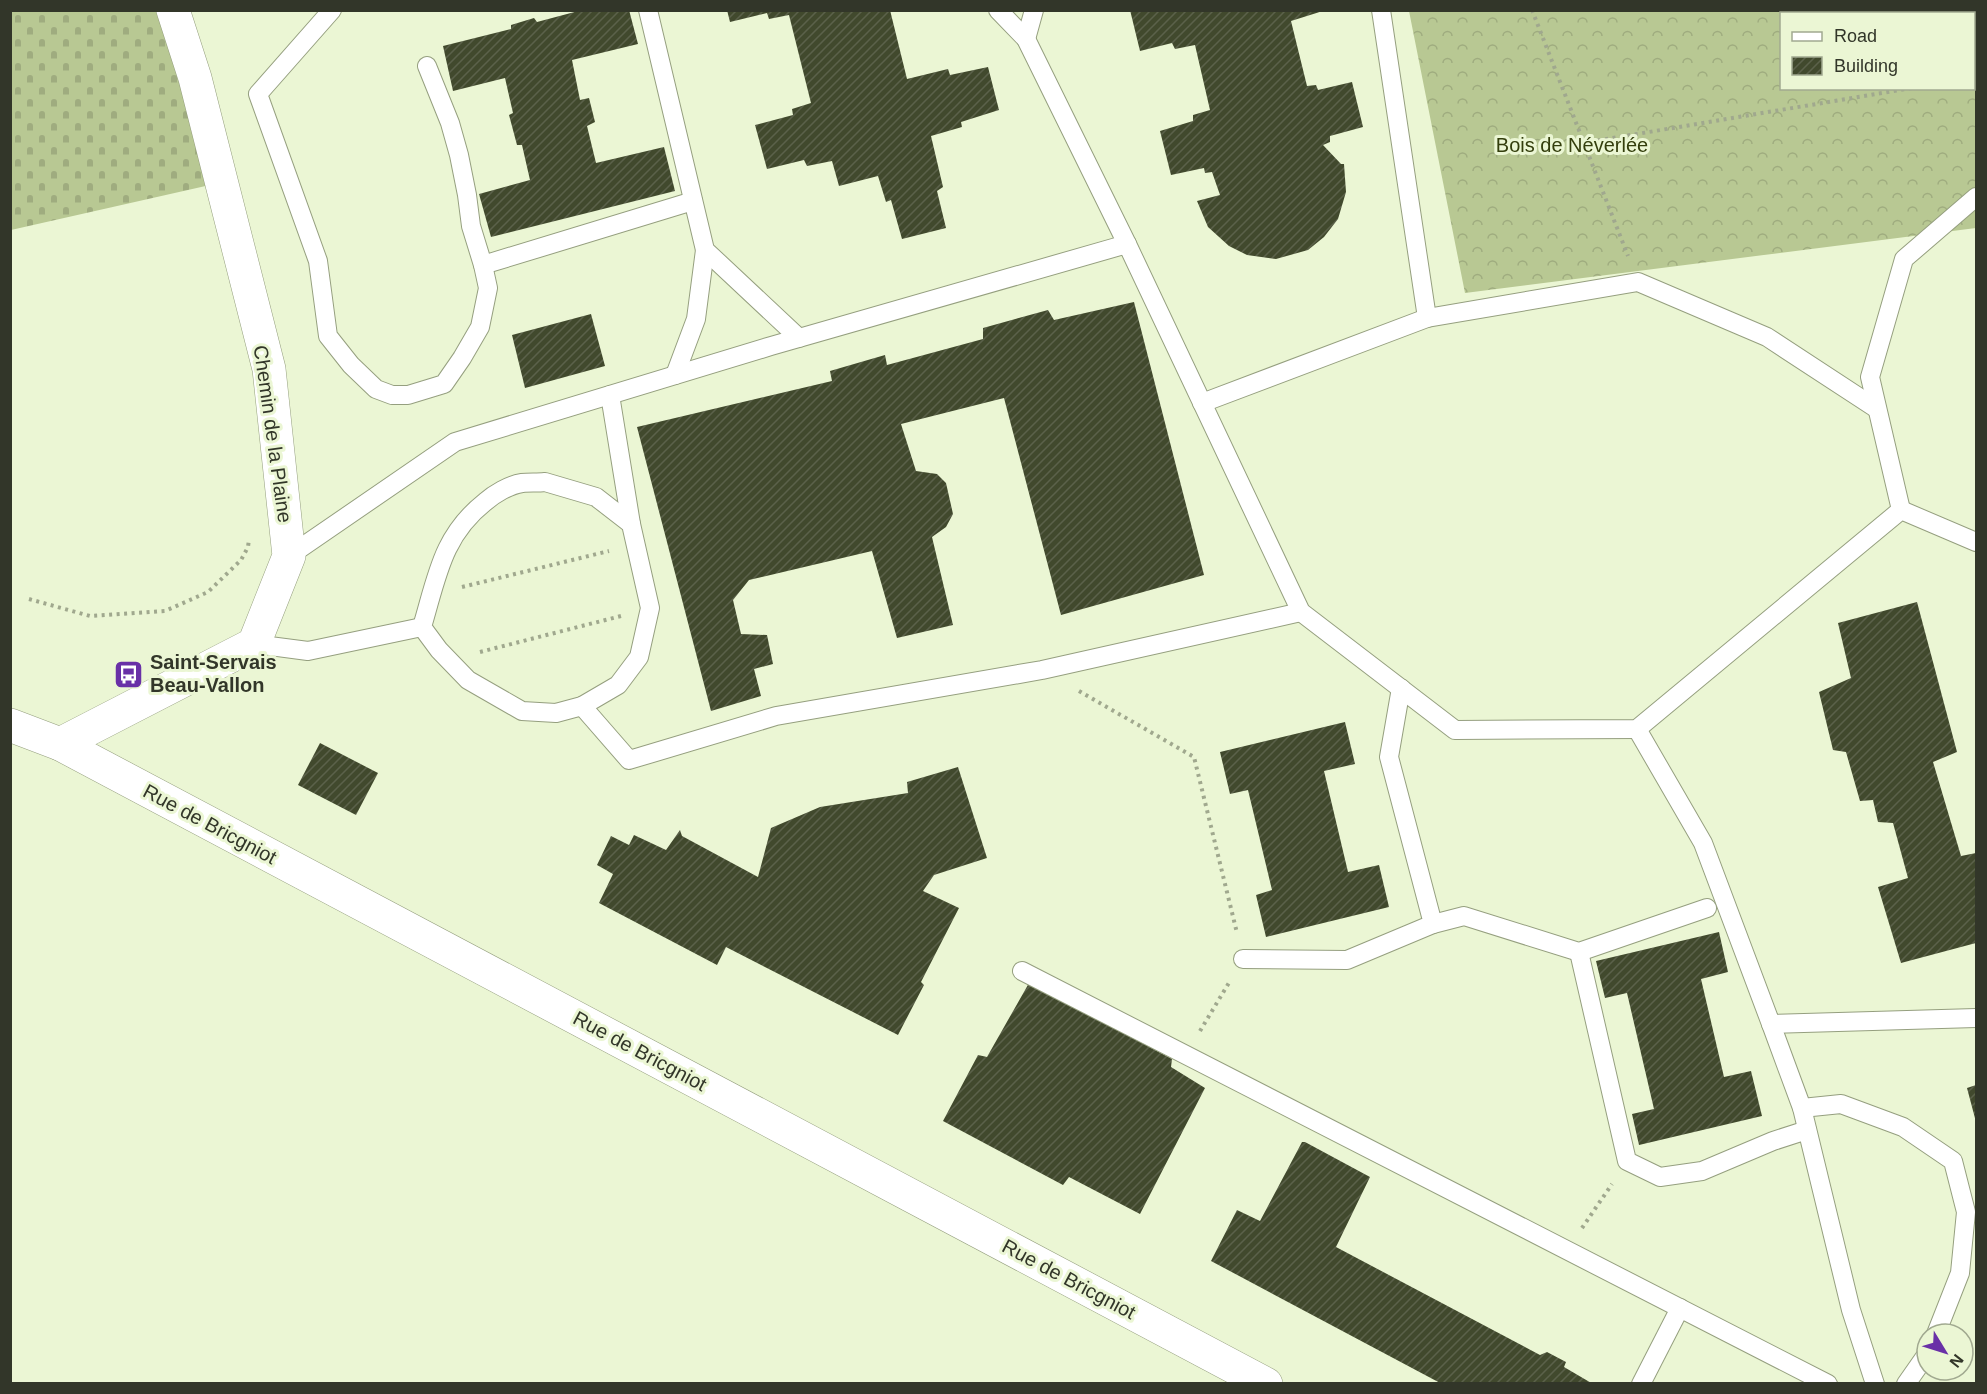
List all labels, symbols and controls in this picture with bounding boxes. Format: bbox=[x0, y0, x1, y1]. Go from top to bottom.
legend bbox=[1780, 12, 1975, 90]
text: Road bbox=[1834, 26, 1877, 46]
text: Building bbox=[1834, 56, 1898, 76]
park label: Bois de Néverlée bbox=[1496, 134, 1648, 156]
street label: Chemin de la Plaine bbox=[250, 344, 296, 524]
place label: Saint-Servais Beau-Vallon bbox=[150, 651, 277, 696]
bus stop icon: Saint-Servais Beau-Vallon bbox=[113, 658, 145, 690]
street label: Rue de Bricgniot bbox=[140, 780, 281, 869]
street label: Rue de Bricgniot bbox=[570, 1007, 711, 1096]
street label: Rue de Bricgniot bbox=[999, 1235, 1140, 1324]
north arrow bbox=[1915, 1322, 1975, 1382]
text: N bbox=[1946, 1351, 1967, 1371]

